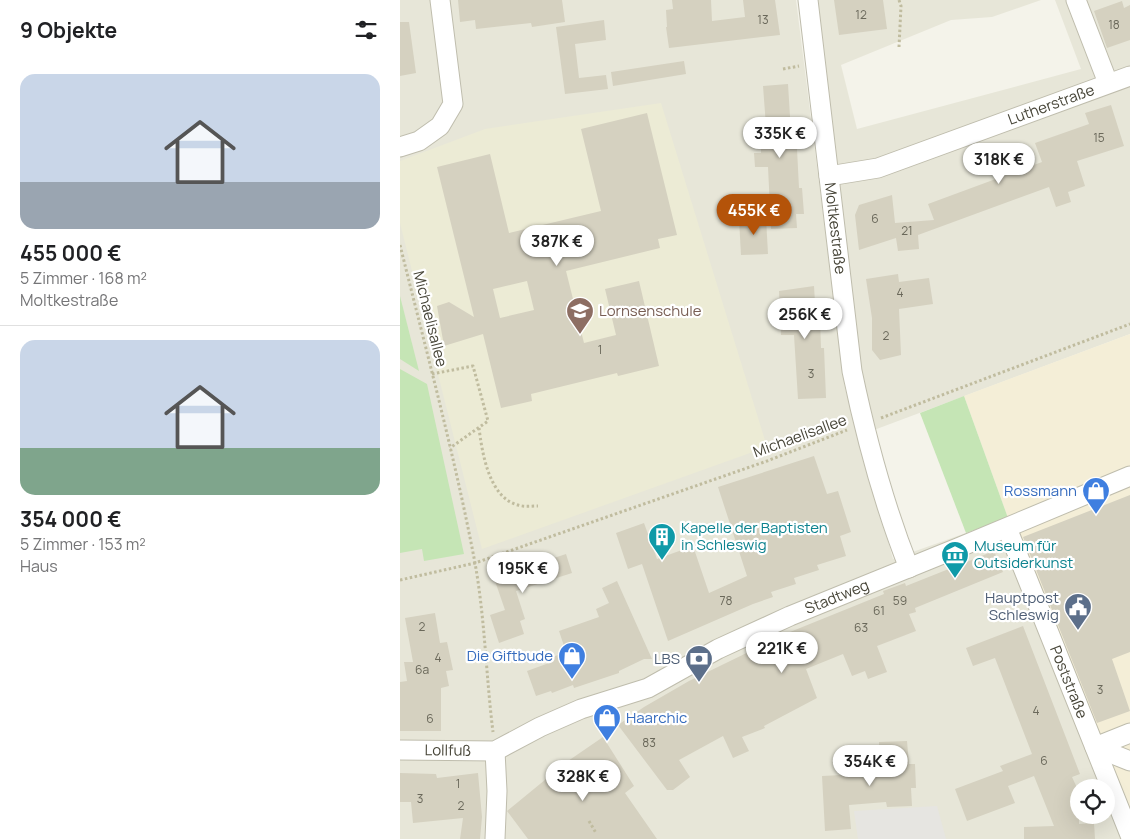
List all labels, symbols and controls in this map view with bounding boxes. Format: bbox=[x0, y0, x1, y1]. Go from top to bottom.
house number: 12 bbox=[855, 6, 867, 23]
house number: 13 bbox=[757, 11, 769, 28]
text: 9 Objekte bbox=[20, 16, 117, 44]
icon: filters bbox=[352, 16, 380, 44]
house number: 18 bbox=[1108, 16, 1120, 33]
street label: Lutherstraße bbox=[1005, 79, 1097, 130]
icon: home bbox=[155, 107, 245, 197]
pin: 335K € bbox=[739, 116, 821, 159]
text: 335K € bbox=[754, 122, 806, 144]
house number: 15 bbox=[1093, 129, 1105, 146]
pin: 318K € bbox=[958, 142, 1040, 185]
text: 318K € bbox=[974, 148, 1024, 170]
street label: Moltkestraße bbox=[820, 181, 851, 276]
pin: 455K € bbox=[713, 194, 795, 236]
text: 455K € bbox=[728, 199, 780, 221]
house number: 6 bbox=[871, 210, 879, 227]
house number: 21 bbox=[901, 222, 913, 239]
pin: 387K € bbox=[516, 224, 598, 267]
text: 387K € bbox=[531, 230, 583, 252]
text: 455 000 € bbox=[20, 239, 122, 267]
text: 5 Zimmer · 168 m² bbox=[20, 267, 147, 289]
street label: Michaelisallee bbox=[408, 269, 453, 369]
house number: 4 bbox=[896, 284, 904, 301]
text: Moltkestraße bbox=[20, 289, 118, 311]
school or university icon: Lornsenschule bbox=[565, 296, 595, 335]
pin: 256K € bbox=[764, 298, 846, 340]
place label: Lornsenschule bbox=[599, 300, 702, 321]
text: 256K € bbox=[779, 303, 832, 325]
house number: 2 bbox=[883, 327, 890, 344]
house number: 1 bbox=[598, 341, 602, 358]
house number: 3 bbox=[808, 365, 814, 382]
icon: home bbox=[155, 372, 245, 462]
street label: Michaelisallee bbox=[750, 409, 850, 462]
shop icon: Rossmann bbox=[1081, 476, 1111, 515]
place label: Rossmann bbox=[1004, 480, 1077, 501]
text: 354 000 € bbox=[20, 505, 121, 533]
place label: Kapelle der Baptisten in Schleswig bbox=[681, 517, 828, 555]
building icon: Kapelle der Baptisten in Schleswig bbox=[647, 522, 677, 561]
text: 5 Zimmer · 153 m² bbox=[20, 533, 146, 555]
place label: Museum für Outsiderkunst bbox=[974, 535, 1073, 573]
museum icon: Museum für Outsiderkunst bbox=[940, 540, 970, 579]
pin: 195K € bbox=[482, 552, 564, 594]
text: Haus bbox=[20, 555, 58, 577]
text: 195K € bbox=[498, 557, 548, 579]
street label: Stadtweg bbox=[802, 574, 872, 619]
place label: Hauptpost Schleswig bbox=[985, 587, 1059, 625]
house number: 78 bbox=[720, 592, 733, 609]
house number: 59 bbox=[893, 592, 907, 609]
public building icon: Hauptpost Schleswig bbox=[1063, 592, 1093, 631]
house number: 61 bbox=[873, 602, 885, 619]
house number: 2 bbox=[419, 618, 426, 635]
house number: 63 bbox=[854, 619, 868, 636]
pin: 221K € bbox=[741, 632, 823, 674]
text: 221K € bbox=[757, 637, 807, 659]
shop icon: Die Giftbude bbox=[557, 641, 587, 680]
street label: Poststraße bbox=[1045, 642, 1093, 722]
bank icon: LBS bbox=[684, 644, 714, 683]
place label: Die Giftbude bbox=[467, 645, 553, 666]
place label: LBS bbox=[654, 648, 680, 669]
house number: 4 bbox=[434, 649, 442, 666]
house number: 6a bbox=[415, 661, 429, 678]
house number: 3 bbox=[1097, 681, 1103, 698]
house number: 4 bbox=[1032, 702, 1040, 719]
shop icon: Haarchic bbox=[592, 703, 622, 742]
place label: Haarchic bbox=[626, 707, 687, 728]
house number: 6 bbox=[426, 710, 434, 727]
house number: 83 bbox=[642, 734, 656, 751]
street label: Lollfuß bbox=[424, 739, 472, 761]
pin: 354K € bbox=[829, 744, 911, 787]
text: 354K € bbox=[844, 750, 896, 772]
house number: 6 bbox=[1040, 752, 1048, 769]
pin: 328K € bbox=[542, 760, 624, 802]
text: 328K € bbox=[557, 765, 609, 787]
house number: 1 bbox=[456, 775, 460, 792]
map controls bbox=[1070, 779, 1115, 824]
button: locate bbox=[1070, 779, 1115, 824]
house number: 3 bbox=[417, 790, 423, 807]
house number: 2 bbox=[458, 797, 465, 814]

